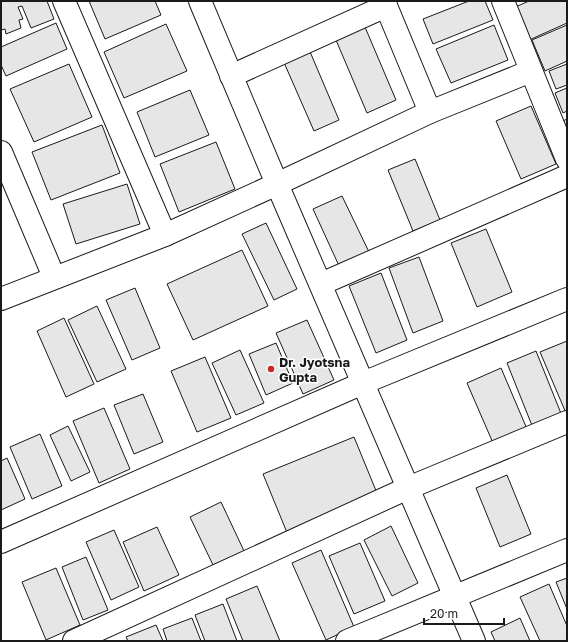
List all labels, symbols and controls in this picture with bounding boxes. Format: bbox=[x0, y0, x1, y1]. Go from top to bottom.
place label: Dr. Jyotsna Gupta bbox=[279, 354, 350, 385]
marker: Dr. Jyotsna Gupta bbox=[266, 364, 276, 374]
scale bar bbox=[424, 600, 504, 626]
text: 20 m bbox=[430, 606, 458, 621]

